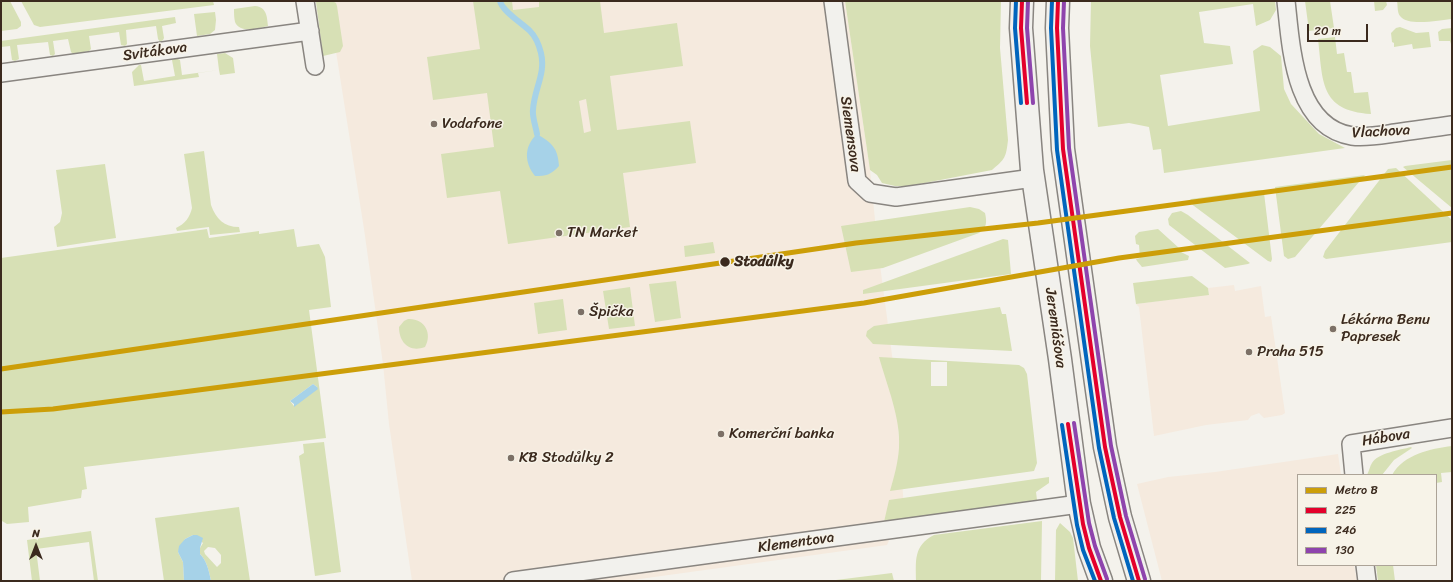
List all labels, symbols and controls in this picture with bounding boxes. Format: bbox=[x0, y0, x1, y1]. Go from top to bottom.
scale bar bbox=[1309, 16, 1370, 42]
text: 20 m bbox=[1314, 20, 1341, 42]
street label: Svitákova bbox=[122, 39, 188, 65]
street label: Siemensova bbox=[836, 95, 864, 173]
place label: Vodafone bbox=[442, 115, 502, 133]
marker: Vodafone bbox=[429, 119, 439, 129]
street label: Vlachova bbox=[1351, 121, 1411, 143]
place label: TN Market bbox=[567, 224, 637, 242]
marker: TN Market bbox=[554, 228, 564, 238]
place label: Stodůlky bbox=[734, 253, 794, 271]
marker: Stodůlky bbox=[718, 255, 732, 269]
street label: Jeremiášova bbox=[1040, 287, 1070, 369]
place label: Špička bbox=[589, 303, 633, 321]
marker: Špička bbox=[576, 307, 586, 317]
place label: Lékárna Benu Papresek bbox=[1341, 311, 1430, 346]
marker: Lékárna Benu Papresek bbox=[1328, 324, 1338, 334]
place label: Praha 515 bbox=[1257, 343, 1324, 361]
marker: Praha 515 bbox=[1244, 347, 1254, 357]
place label: Komerční banka bbox=[729, 425, 834, 443]
street label: Hábova bbox=[1361, 425, 1411, 451]
marker: Komerční banka bbox=[716, 429, 726, 439]
place label: KB Stodůlky 2 bbox=[519, 449, 614, 467]
marker: KB Stodůlky 2 bbox=[506, 453, 516, 463]
legend bbox=[1297, 474, 1437, 566]
text: Metro B bbox=[1335, 479, 1378, 501]
text: 225 bbox=[1335, 499, 1356, 521]
text: 246 bbox=[1335, 519, 1356, 541]
text: N bbox=[32, 524, 40, 543]
north arrow bbox=[16, 526, 56, 566]
street label: Klementova bbox=[757, 529, 835, 557]
text: 130 bbox=[1335, 539, 1354, 561]

